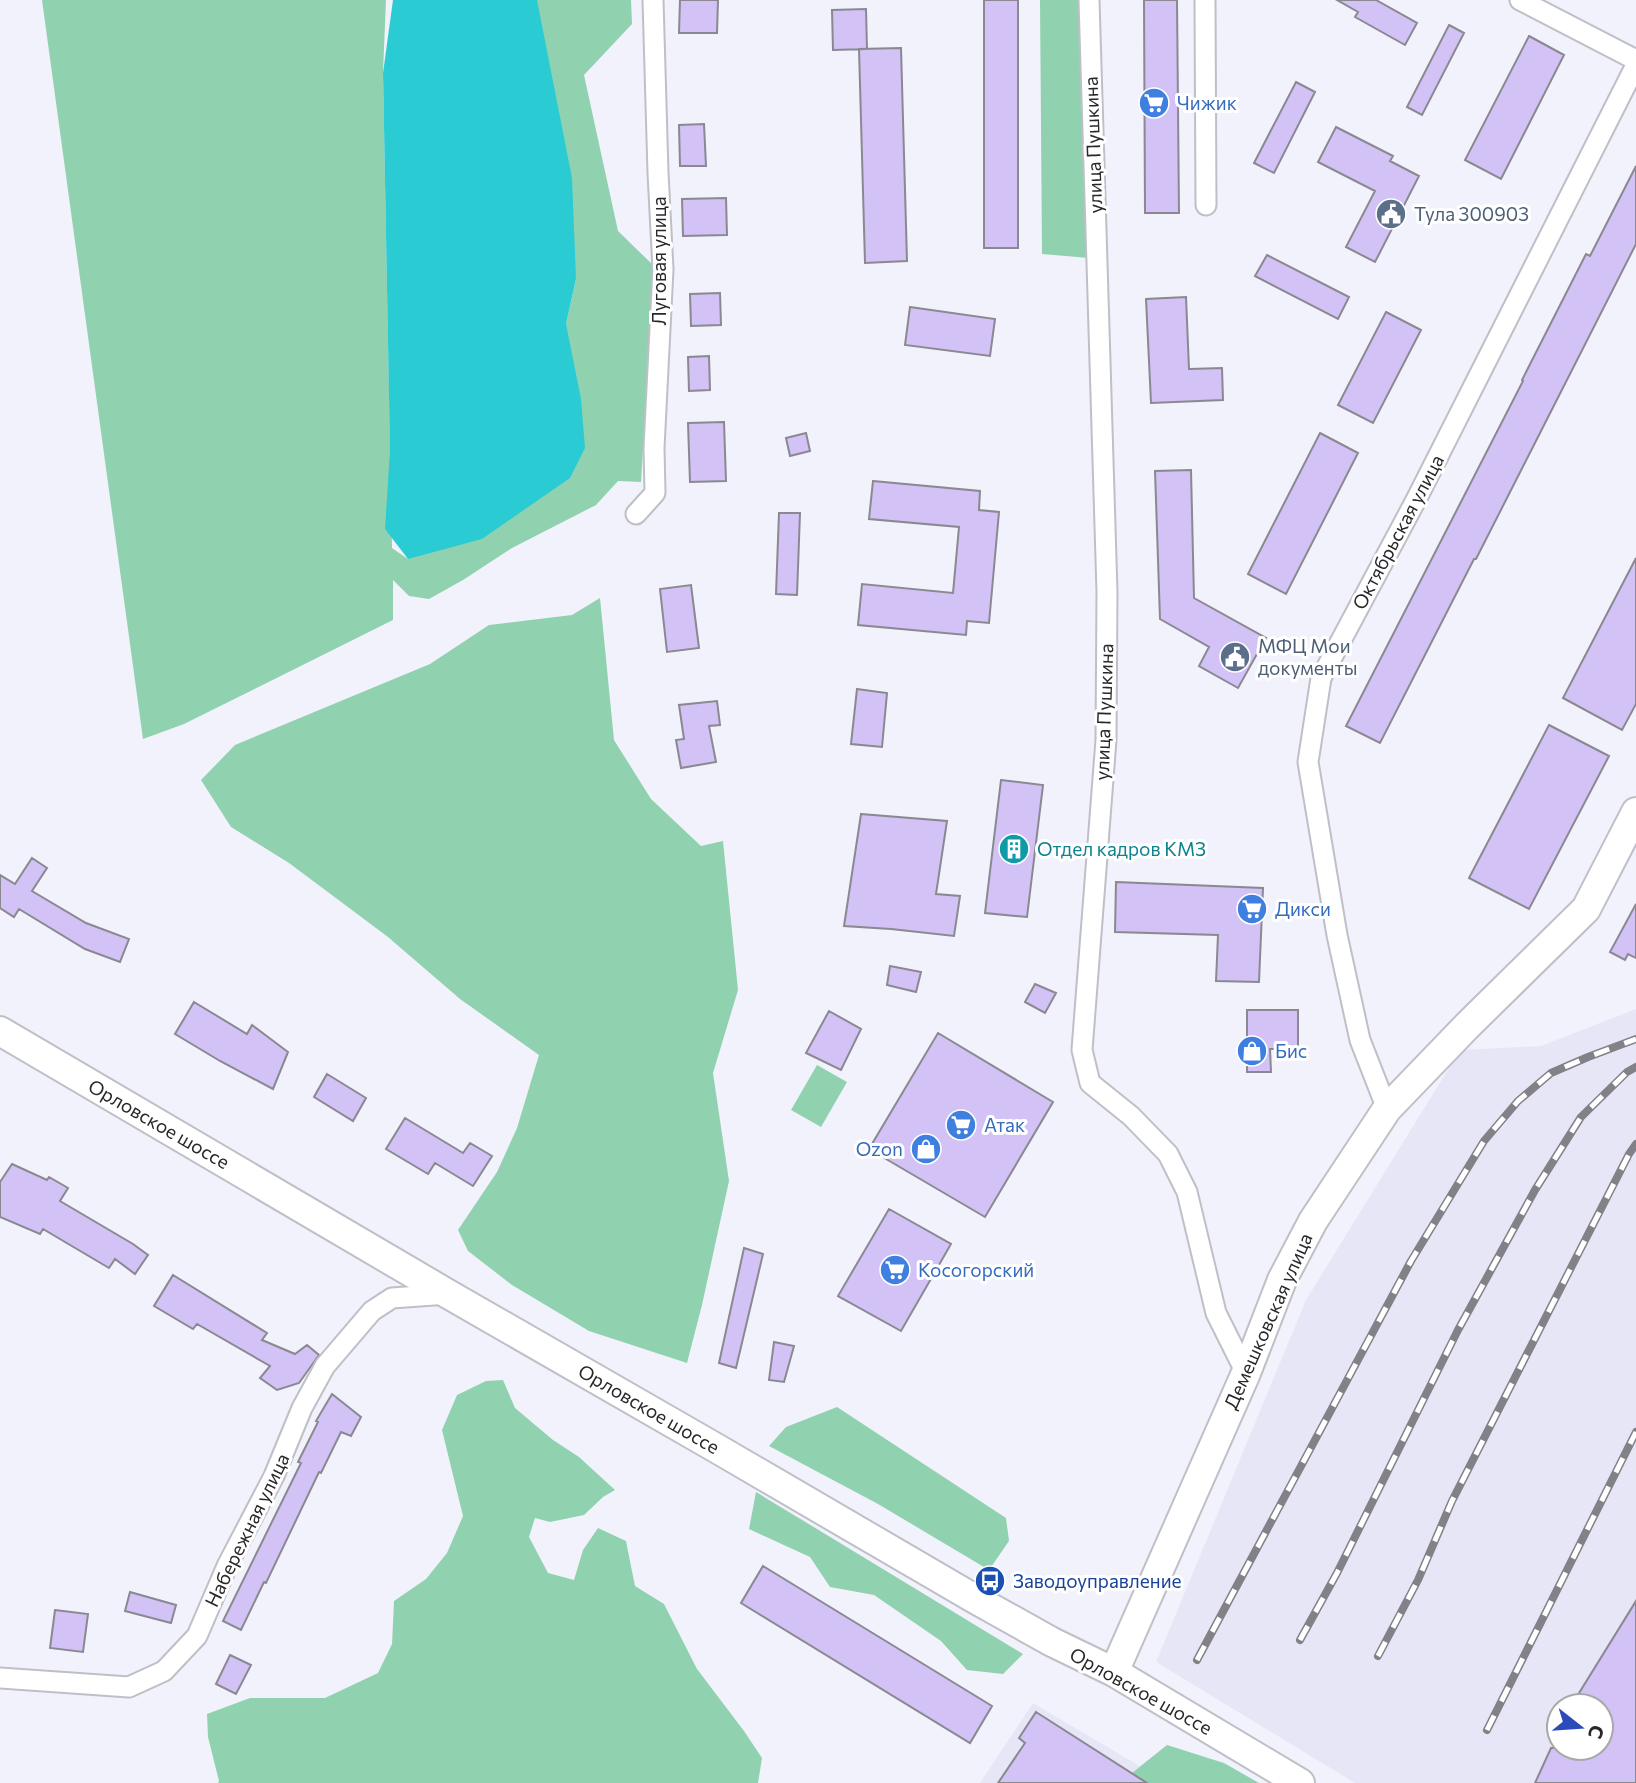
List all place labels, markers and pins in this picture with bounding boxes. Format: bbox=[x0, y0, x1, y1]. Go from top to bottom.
supermarket icon: Чижик bbox=[1137, 86, 1171, 120]
place label: Чижик bbox=[1177, 91, 1237, 114]
public building icon: Тула 300903 bbox=[1374, 197, 1408, 231]
place label: Тула 300903 bbox=[1414, 202, 1529, 225]
place label: МФЦ Мои документы bbox=[1258, 634, 1357, 679]
public building icon: МФЦ Мои документы bbox=[1218, 640, 1252, 674]
building icon: Отдел кадров КМЗ bbox=[997, 832, 1031, 866]
place label: Отдел кадров КМЗ bbox=[1037, 837, 1206, 860]
supermarket icon: Дикси bbox=[1235, 892, 1269, 926]
place label: Дикси bbox=[1275, 897, 1331, 920]
shop icon: Бис bbox=[1235, 1034, 1269, 1068]
place label: Бис bbox=[1275, 1039, 1307, 1062]
supermarket icon: Атак bbox=[944, 1108, 978, 1142]
place label: Атак bbox=[984, 1113, 1025, 1136]
shop icon: Ozon bbox=[909, 1132, 943, 1166]
place label: Ozon bbox=[856, 1137, 903, 1160]
supermarket icon: Косогорский bbox=[878, 1253, 912, 1287]
place label: Косогорский bbox=[918, 1258, 1034, 1281]
bus stop icon: Заводоуправление bbox=[973, 1564, 1007, 1598]
place label: Заводоуправление bbox=[1013, 1569, 1182, 1592]

